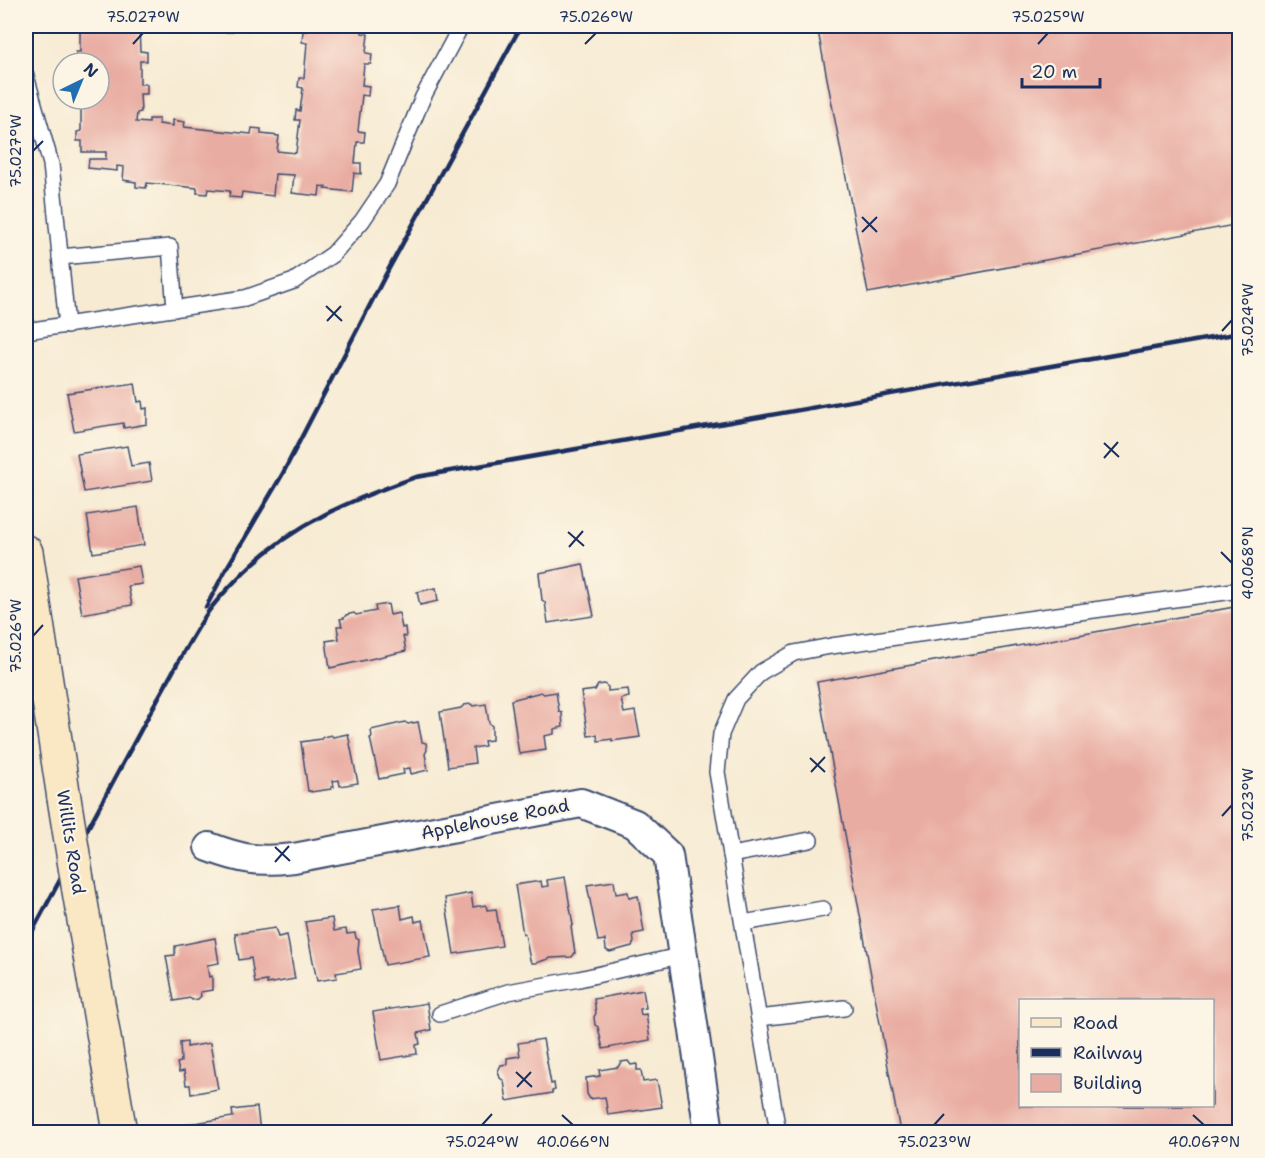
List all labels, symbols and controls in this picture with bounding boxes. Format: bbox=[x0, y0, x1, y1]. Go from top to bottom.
text: 75.027°W bbox=[106, 7, 180, 27]
text: 75.026°W bbox=[559, 7, 633, 27]
text: 75.025°W bbox=[1011, 7, 1085, 27]
north arrow bbox=[51, 51, 111, 111]
scale bar bbox=[1022, 51, 1100, 89]
text: N bbox=[79, 58, 103, 82]
text: 20 m bbox=[1031, 60, 1077, 84]
text: 75.027°W bbox=[6, 114, 26, 188]
text: 75.024°W bbox=[1238, 283, 1258, 357]
text: 40.068°N bbox=[1238, 526, 1258, 600]
text: 75.026°W bbox=[6, 599, 26, 673]
text: 75.023°W bbox=[1238, 768, 1258, 842]
street label: Willits Road bbox=[51, 788, 91, 896]
street label: Applehouse Road bbox=[419, 793, 571, 845]
legend bbox=[1019, 999, 1214, 1107]
text: Road bbox=[1073, 1011, 1118, 1035]
text: Railway bbox=[1073, 1041, 1143, 1065]
text: Building bbox=[1073, 1071, 1142, 1095]
text: 75.024°W bbox=[445, 1132, 519, 1152]
text: 40.066°N bbox=[536, 1132, 610, 1152]
text: 75.023°W bbox=[897, 1132, 971, 1152]
text: 40.067°N bbox=[1168, 1132, 1240, 1152]

